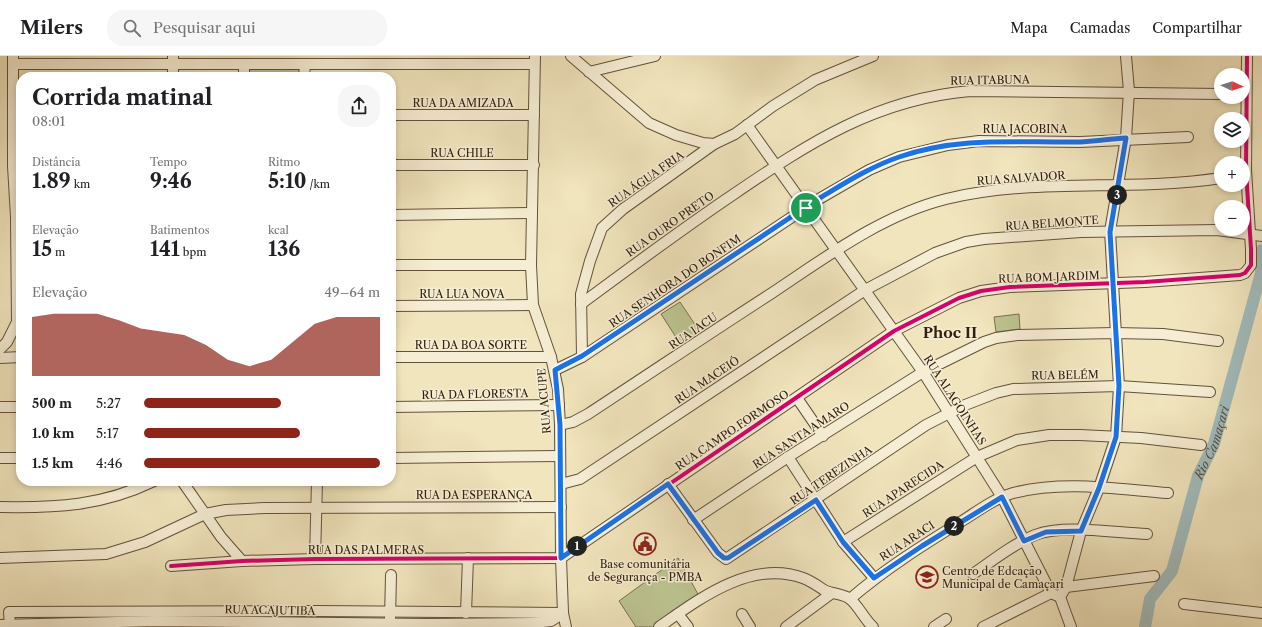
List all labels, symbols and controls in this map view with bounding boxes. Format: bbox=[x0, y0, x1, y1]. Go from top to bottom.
search box bbox=[107, 10, 387, 46]
text: Milers bbox=[20, 16, 83, 39]
icon: search bbox=[121, 17, 143, 39]
text: Pesquisar aqui bbox=[153, 18, 256, 37]
text: Mapa bbox=[1010, 19, 1048, 37]
text: Camadas bbox=[1070, 19, 1130, 37]
text: Compartilhar bbox=[1152, 19, 1242, 37]
north arrow bbox=[1214, 68, 1250, 104]
map controls bbox=[1214, 68, 1250, 236]
street label: RUA ITABUNA bbox=[950, 72, 1031, 88]
text: Corrida matinal bbox=[32, 84, 213, 111]
button: share bbox=[338, 85, 380, 127]
street label: RUA DA AMIZADA bbox=[412, 96, 514, 110]
button: layers bbox=[1214, 112, 1250, 148]
text: 08:01 bbox=[32, 113, 65, 129]
street label: RUA JACOBINA bbox=[983, 122, 1068, 136]
street label: RUA CHILE bbox=[430, 146, 494, 160]
street label: RUA ÁGUA FRIA bbox=[605, 147, 687, 210]
text: Distância bbox=[32, 155, 81, 169]
text: Tempo bbox=[150, 155, 187, 169]
text: Ritmo bbox=[268, 155, 300, 169]
button: + bbox=[1214, 156, 1250, 192]
street label: RUA SALVADOR bbox=[976, 168, 1067, 188]
text: 1.89 bbox=[32, 169, 71, 193]
text: 9:46 bbox=[150, 169, 192, 193]
text: 5:10 bbox=[268, 169, 307, 193]
text: km bbox=[71, 177, 90, 191]
text: /km bbox=[307, 177, 330, 191]
pin: 3 bbox=[1107, 185, 1127, 205]
street label: RUA OURO PRETO bbox=[623, 188, 717, 260]
text: 3 bbox=[1114, 188, 1120, 202]
pin bbox=[789, 191, 823, 225]
icon: arrive bbox=[795, 197, 817, 219]
button: − bbox=[1214, 200, 1250, 236]
street label: RUA BELMONTE bbox=[1005, 213, 1100, 233]
text: Elevação bbox=[32, 223, 79, 237]
text: Batimentos bbox=[150, 223, 209, 237]
text: kcal bbox=[268, 223, 289, 237]
street label: RUA SENHORA DO BONFIM bbox=[606, 232, 744, 330]
text: 15 bbox=[32, 237, 52, 261]
text: 141 bbox=[150, 237, 180, 261]
text: 136 bbox=[268, 237, 300, 261]
text: m bbox=[52, 245, 65, 259]
text: bpm bbox=[180, 245, 206, 259]
street label: RUA BOM JARDIM bbox=[998, 268, 1100, 286]
text: Elevação bbox=[32, 284, 87, 300]
text: 49–64 m bbox=[325, 284, 380, 300]
street label: RUA LUA NOVA bbox=[419, 287, 506, 301]
street label: RUA IACU bbox=[666, 309, 720, 352]
district label: Phoc II bbox=[923, 323, 977, 342]
street label: RUA DA BOA SORTE bbox=[415, 338, 528, 352]
street label: RUA ALAGOINHAS bbox=[921, 352, 989, 448]
street label: RUA MACEIÓ bbox=[672, 353, 742, 407]
street label: RUA ACUPE bbox=[534, 367, 554, 434]
street label: RUA BELÉM bbox=[1031, 367, 1099, 383]
street label: RUA DA FLORESTA bbox=[421, 386, 529, 402]
street label: RUA CAMPO FORMOSO bbox=[673, 387, 791, 473]
text: 500 m bbox=[32, 395, 72, 411]
text: 5:27 bbox=[96, 395, 121, 411]
street label: RUA SANTA AMARO bbox=[750, 399, 852, 471]
water label: Rio Camaçari bbox=[1190, 403, 1232, 482]
text: 1.0 km bbox=[32, 425, 74, 441]
text: 5:17 bbox=[96, 425, 119, 441]
street label: RUA TEREZINHA bbox=[787, 442, 875, 508]
text: 1.5 km bbox=[32, 455, 73, 471]
text: 4:46 bbox=[96, 455, 122, 471]
street label: RUA APARECIDA bbox=[860, 457, 947, 521]
street label: RUA DA ESPERANÇA bbox=[416, 488, 533, 502]
pin: 2 bbox=[944, 516, 964, 536]
street label: RUA ARACI bbox=[877, 518, 937, 564]
text: 2 bbox=[951, 519, 957, 533]
public building icon: Base comunitária de Segurança - PMBA bbox=[632, 531, 658, 557]
pin: 1 bbox=[567, 536, 587, 556]
text: 1 bbox=[575, 539, 579, 553]
street label: RUA DAS PALMERAS bbox=[308, 543, 424, 557]
place label: Base comunitária de Segurança - PMBA bbox=[588, 557, 703, 584]
school or university icon: Centro de Edcação Municipal de Camaçari bbox=[914, 564, 940, 590]
place label: Centro de Edcação Municipal de Camaçari bbox=[942, 564, 1064, 591]
street label: RUA ACAJUTIBA bbox=[224, 602, 316, 618]

